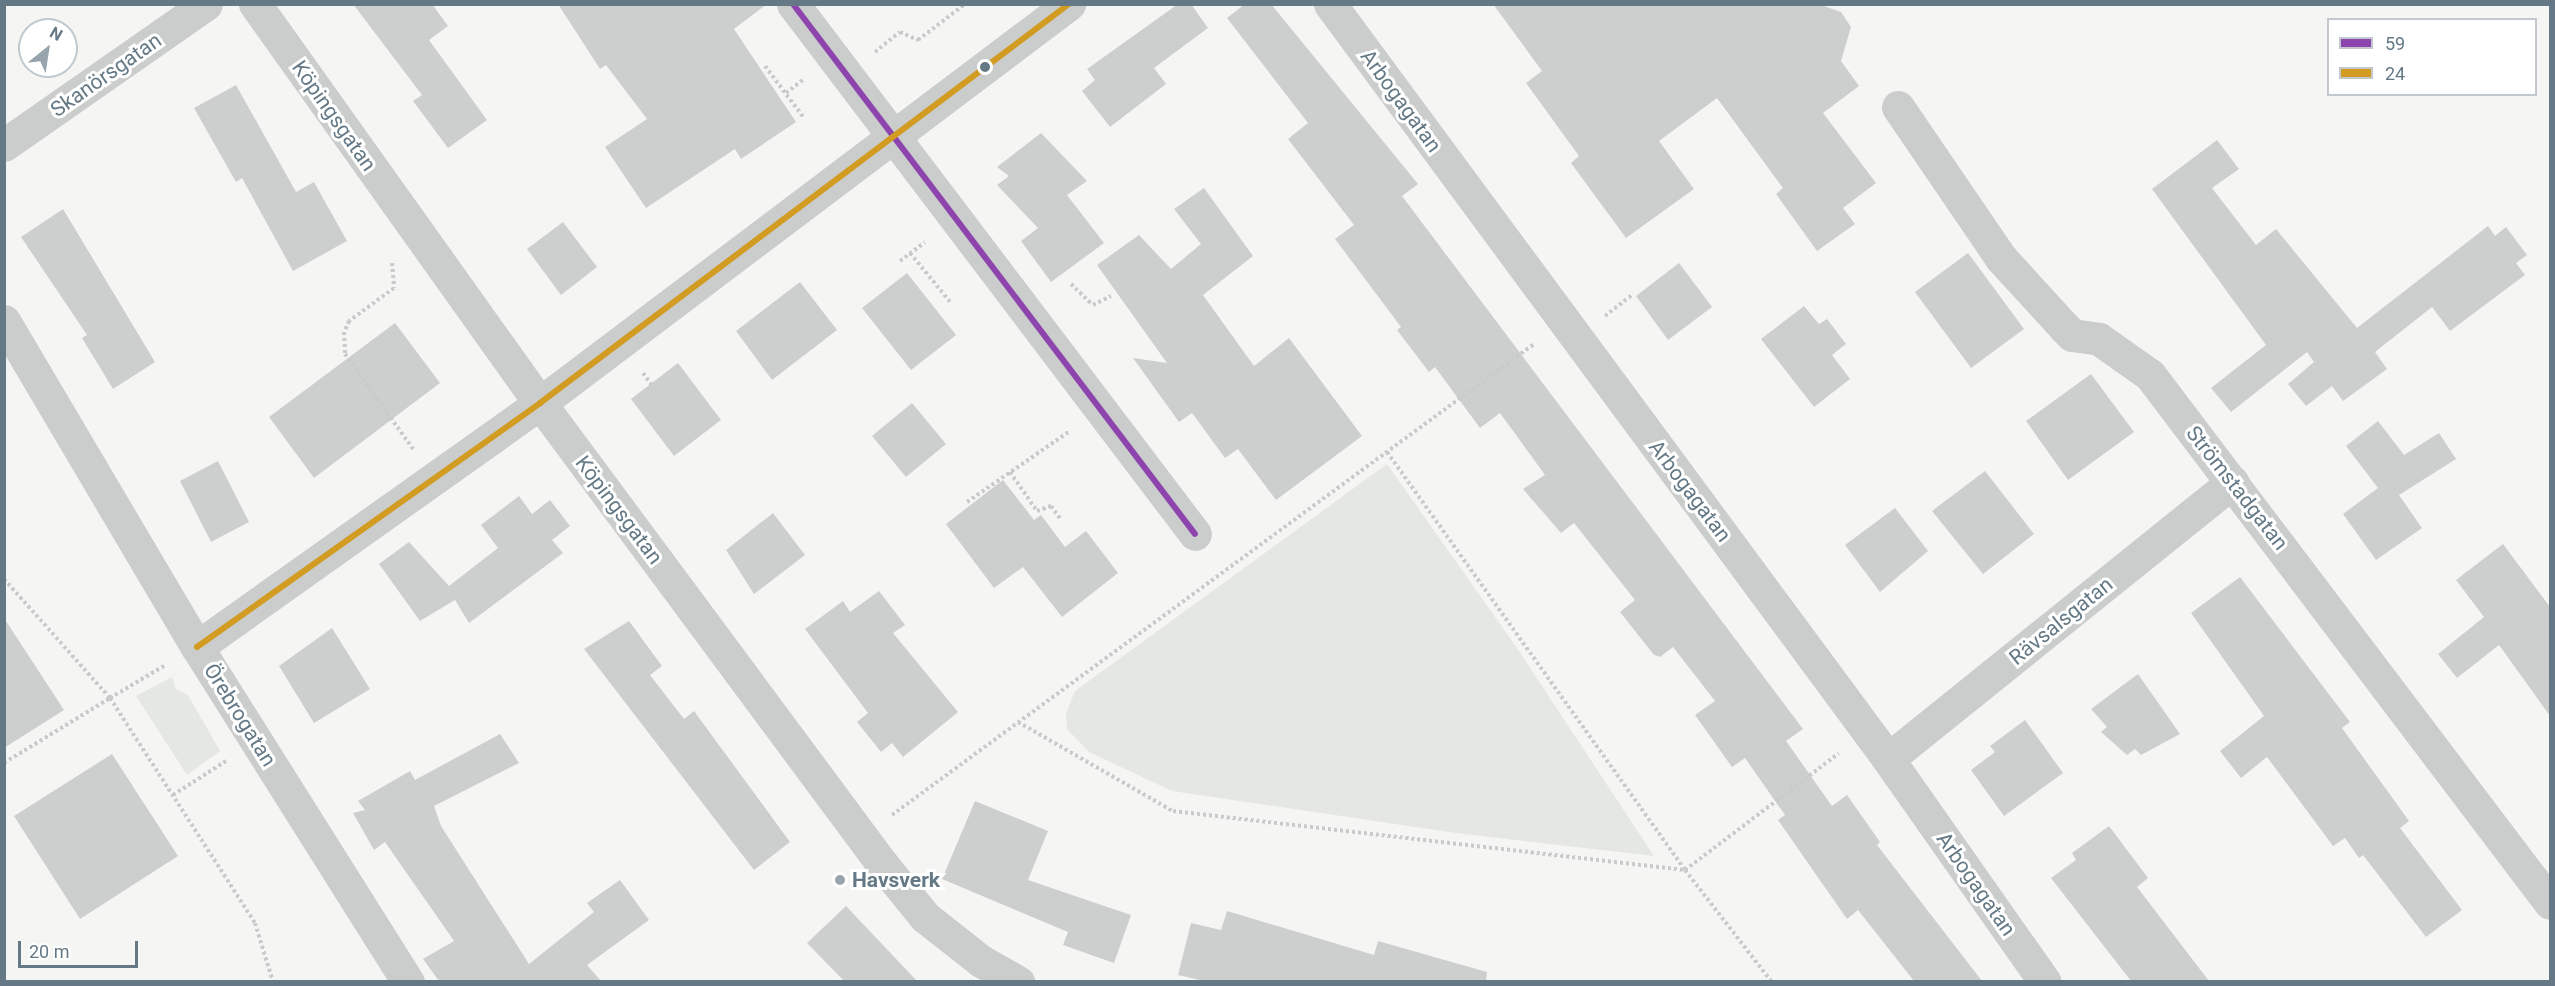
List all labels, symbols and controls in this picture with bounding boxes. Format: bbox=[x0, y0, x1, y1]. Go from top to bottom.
north arrow bbox=[18, 18, 78, 78]
legend bbox=[2327, 18, 2537, 96]
text: N bbox=[47, 23, 66, 45]
street label: Skanörsgatan bbox=[46, 28, 166, 122]
text: 59 bbox=[2385, 33, 2405, 54]
street label: Arbogagatan bbox=[1355, 45, 1447, 157]
street label: Köpingsgatan bbox=[287, 56, 381, 176]
unlabelled marker bbox=[979, 61, 991, 73]
text: 24 bbox=[2385, 63, 2405, 84]
street label: Strömstadgatan bbox=[2181, 421, 2293, 555]
street label: Arbogagatan bbox=[1644, 435, 1736, 547]
street label: Köpingsgatan bbox=[570, 451, 668, 569]
street label: Rävsalsgatan bbox=[2004, 572, 2118, 670]
street label: Örebrogatan bbox=[199, 659, 281, 771]
street label: Arbogagatan bbox=[1931, 827, 2021, 941]
place label: Havsverk bbox=[852, 867, 940, 893]
marker: Havsverk bbox=[833, 873, 847, 887]
scale bar bbox=[21, 929, 141, 967]
text: 20 m bbox=[29, 941, 69, 962]

